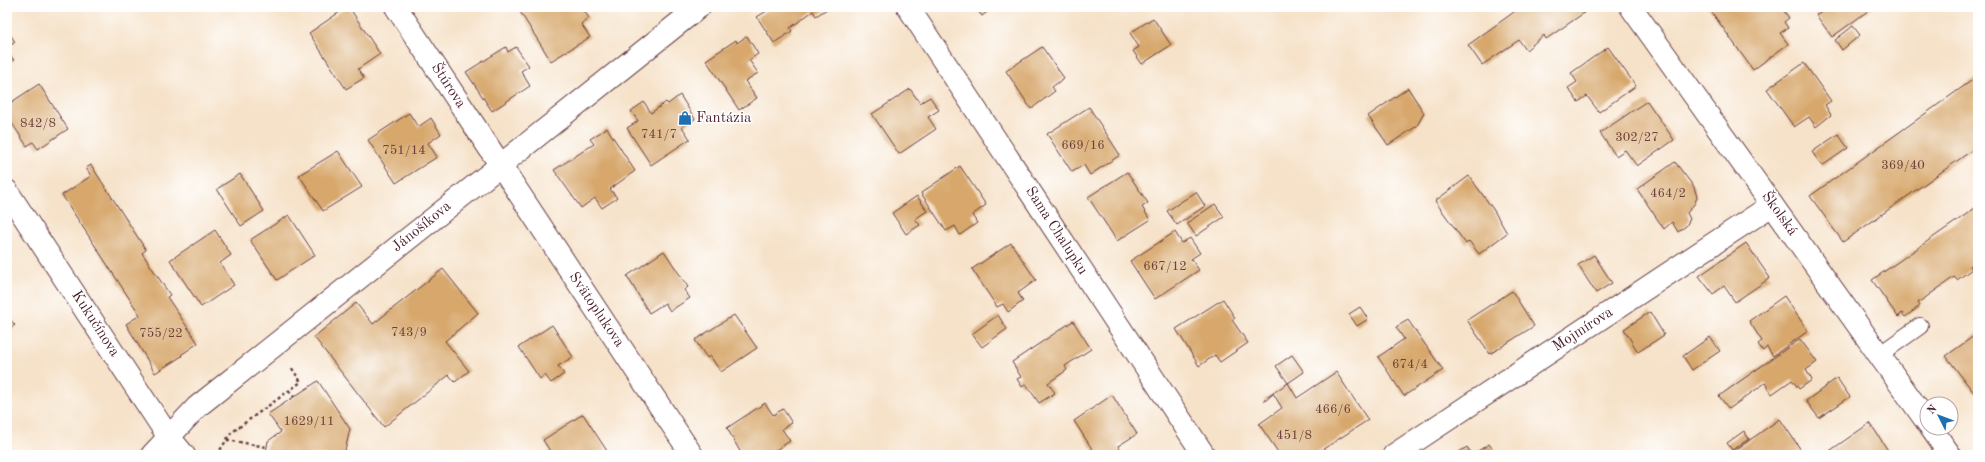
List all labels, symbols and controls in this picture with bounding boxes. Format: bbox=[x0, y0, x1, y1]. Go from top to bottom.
street label: Štúrova bbox=[428, 59, 471, 112]
shop icon: Fantázia bbox=[677, 110, 693, 126]
place label: Fantázia bbox=[696, 111, 752, 126]
house number: 842/8 bbox=[20, 117, 56, 130]
house number: 741/7 bbox=[641, 128, 677, 141]
house number: 302/27 bbox=[1615, 131, 1659, 144]
house number: 669/16 bbox=[1061, 139, 1105, 152]
house number: 751/14 bbox=[382, 144, 426, 157]
house number: 369/40 bbox=[1881, 159, 1925, 172]
street label: Sama Chalupku bbox=[1022, 184, 1090, 278]
house number: 464/2 bbox=[1650, 187, 1686, 200]
street label: Školská bbox=[1758, 187, 1803, 239]
street label: Jánošíkova bbox=[390, 198, 455, 255]
house number: 667/12 bbox=[1143, 260, 1187, 273]
street label: Svätoplukova bbox=[566, 270, 627, 351]
street label: Kukučínova bbox=[68, 288, 122, 360]
street label: Mojmírova bbox=[1550, 305, 1616, 355]
house number: 743/9 bbox=[391, 326, 427, 339]
house number: 755/22 bbox=[139, 327, 183, 340]
house number: 674/4 bbox=[1392, 358, 1428, 371]
north arrow bbox=[1919, 396, 1959, 436]
house number: 466/6 bbox=[1315, 403, 1351, 416]
text: N bbox=[1926, 403, 1940, 417]
house number: 1629/11 bbox=[283, 415, 335, 428]
house number: 451/8 bbox=[1276, 429, 1312, 442]

